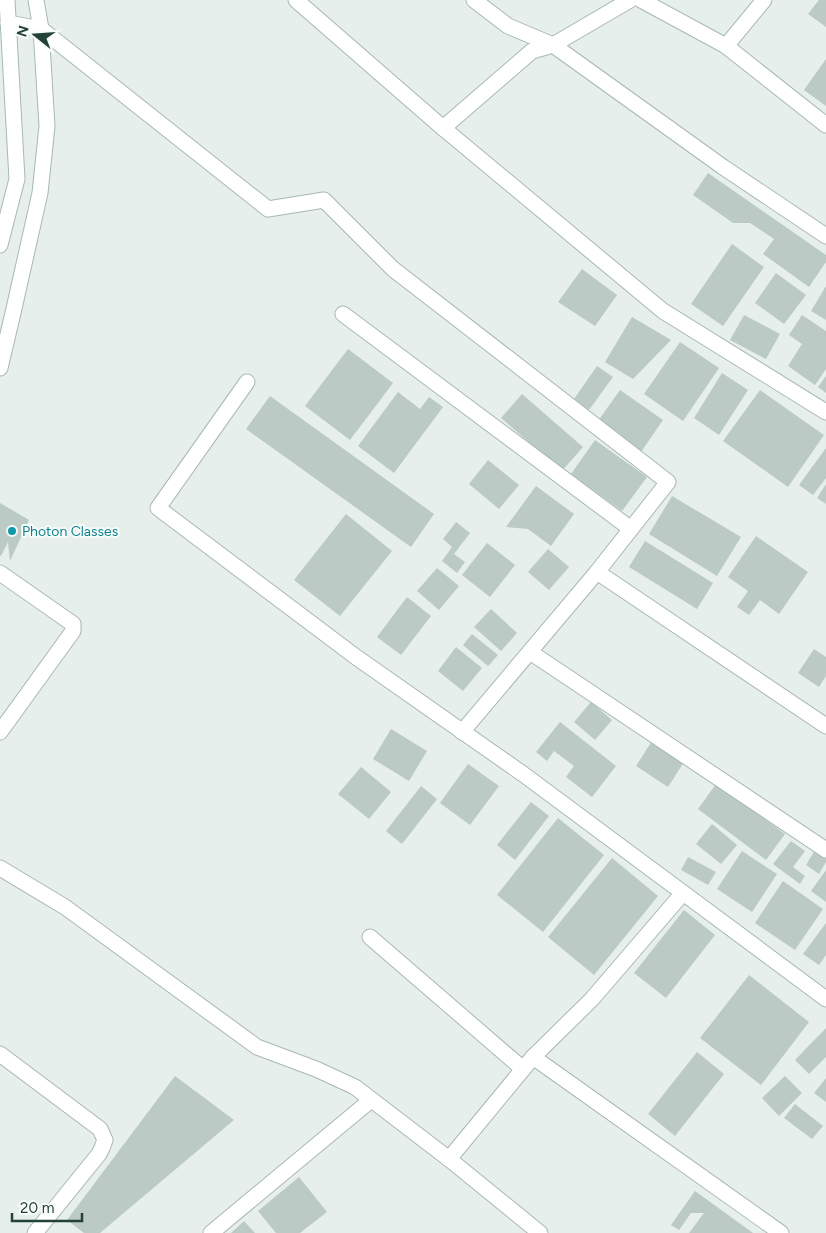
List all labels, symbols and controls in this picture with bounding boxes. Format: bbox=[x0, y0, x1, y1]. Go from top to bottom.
north arrow bbox=[10, 10, 60, 60]
text: N bbox=[13, 24, 33, 39]
place label: Photon Classes bbox=[22, 523, 118, 540]
marker: Photon Classes bbox=[6, 525, 18, 537]
scale bar bbox=[12, 1190, 82, 1222]
text: 20 m bbox=[20, 1199, 54, 1217]

